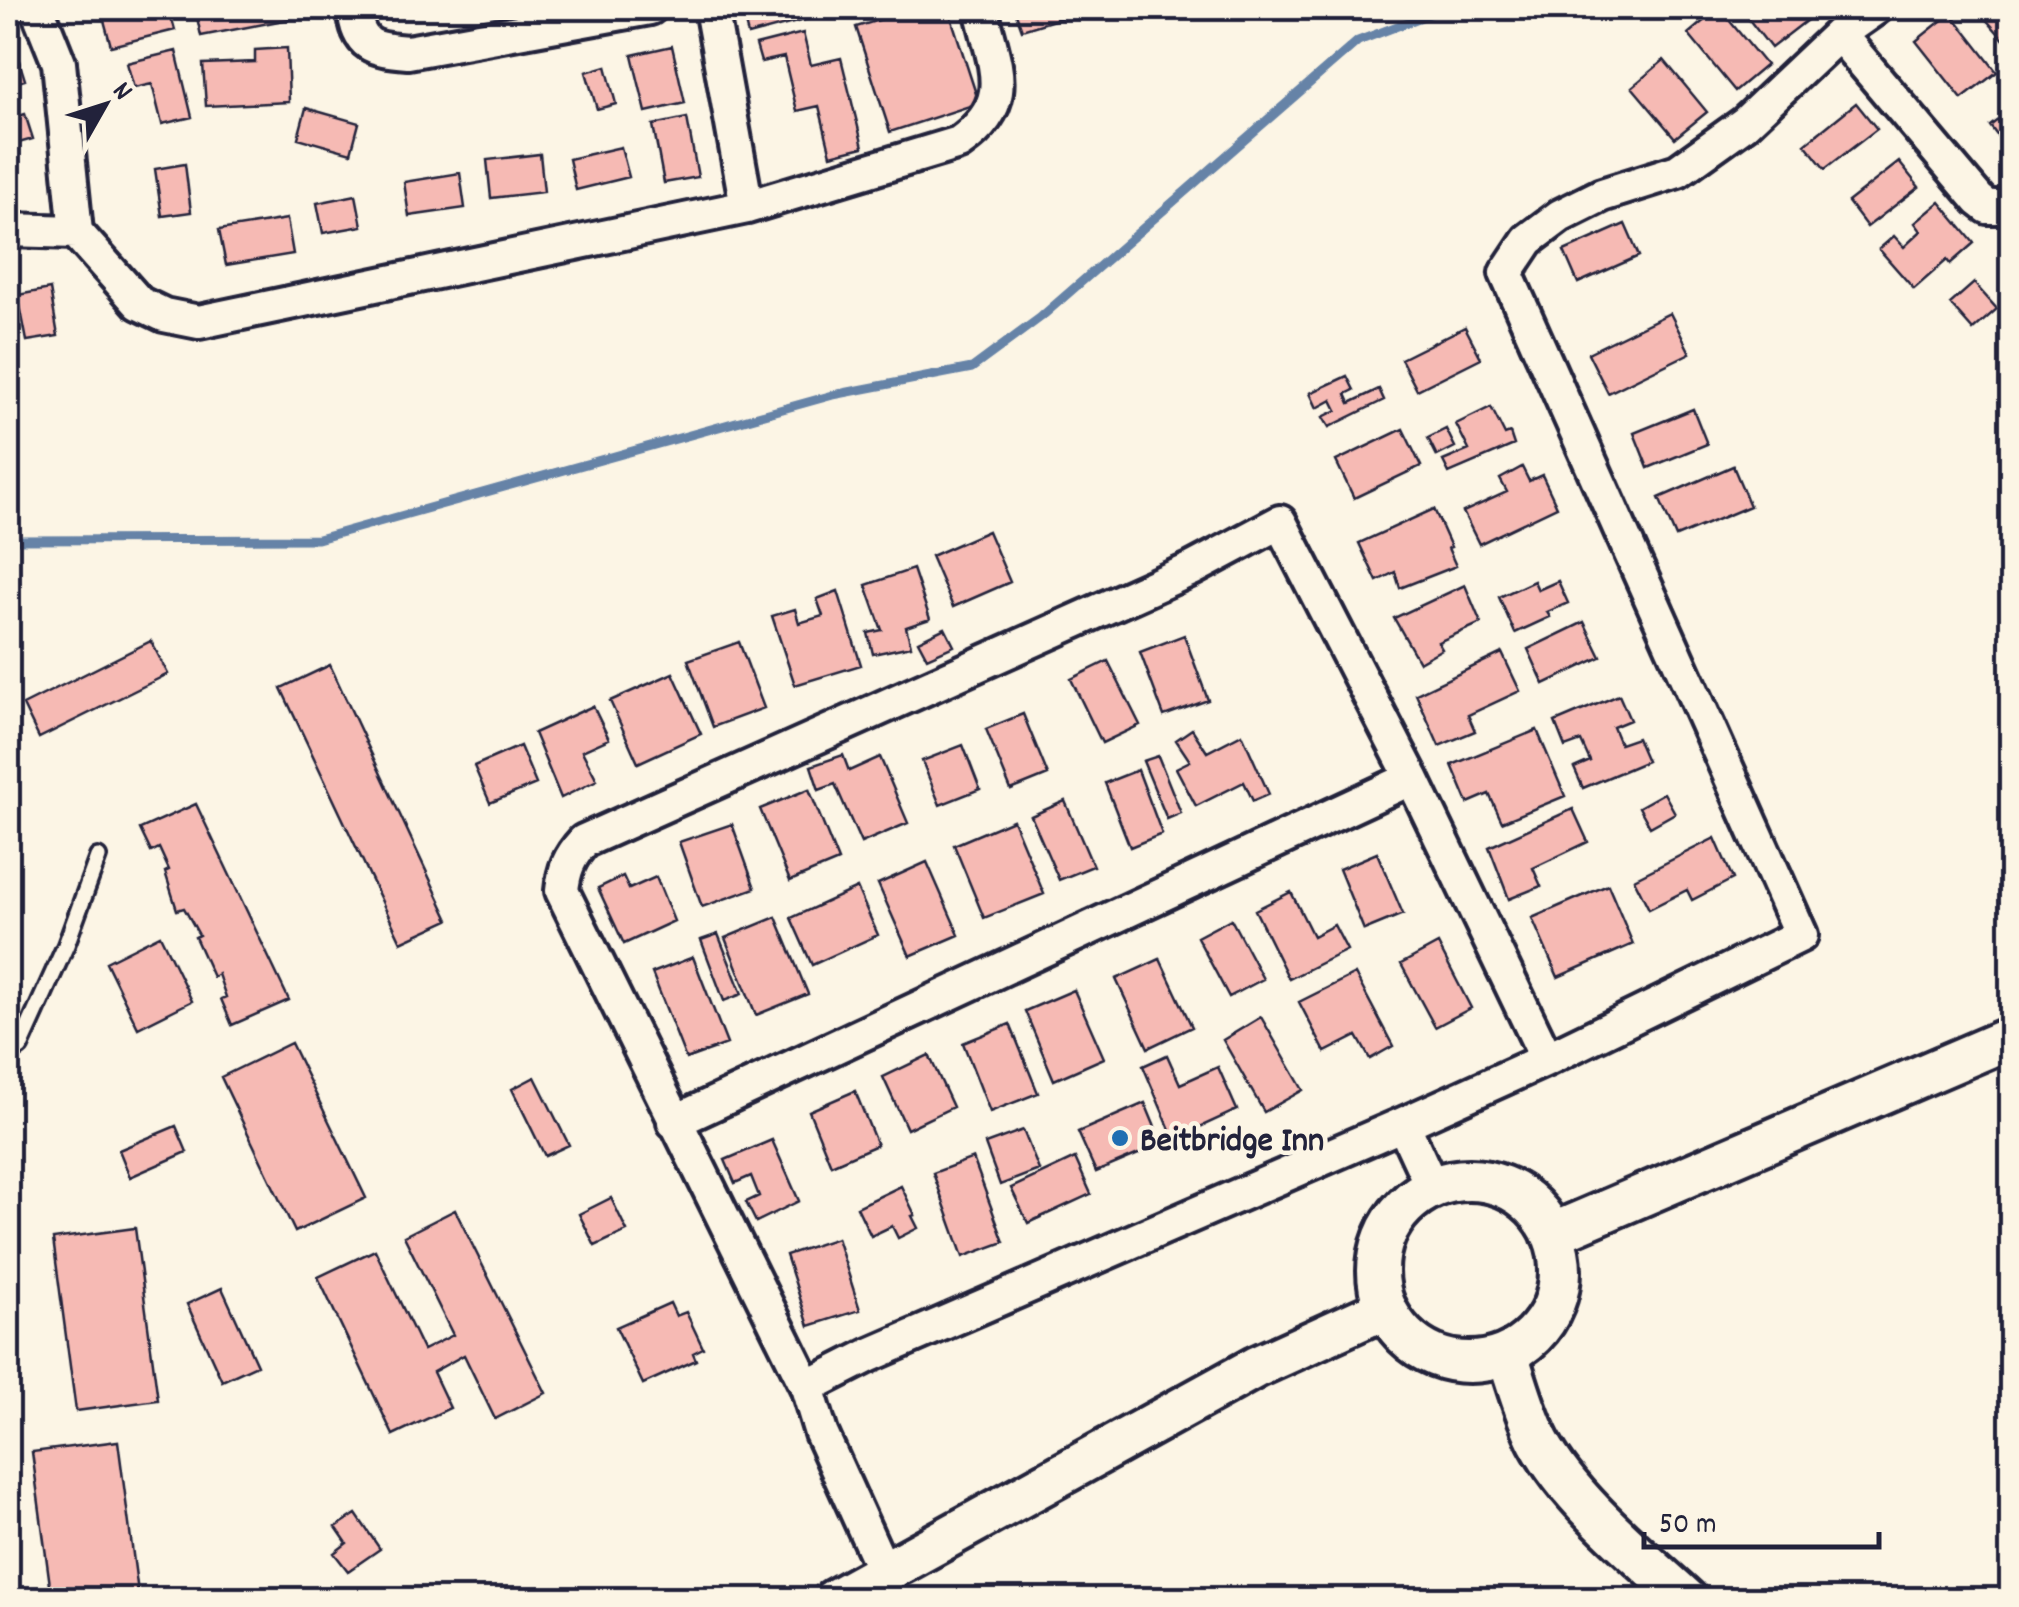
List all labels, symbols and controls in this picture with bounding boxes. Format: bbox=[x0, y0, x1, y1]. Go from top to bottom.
north arrow bbox=[55, 55, 155, 155]
text: N bbox=[101, 74, 140, 110]
place label: Beitbridge Inn bbox=[1140, 1118, 1324, 1168]
marker: Beitbridge Inn bbox=[1109, 1127, 1131, 1149]
scale bar bbox=[1644, 1487, 1879, 1549]
text: 50 m bbox=[1659, 1505, 1717, 1548]

